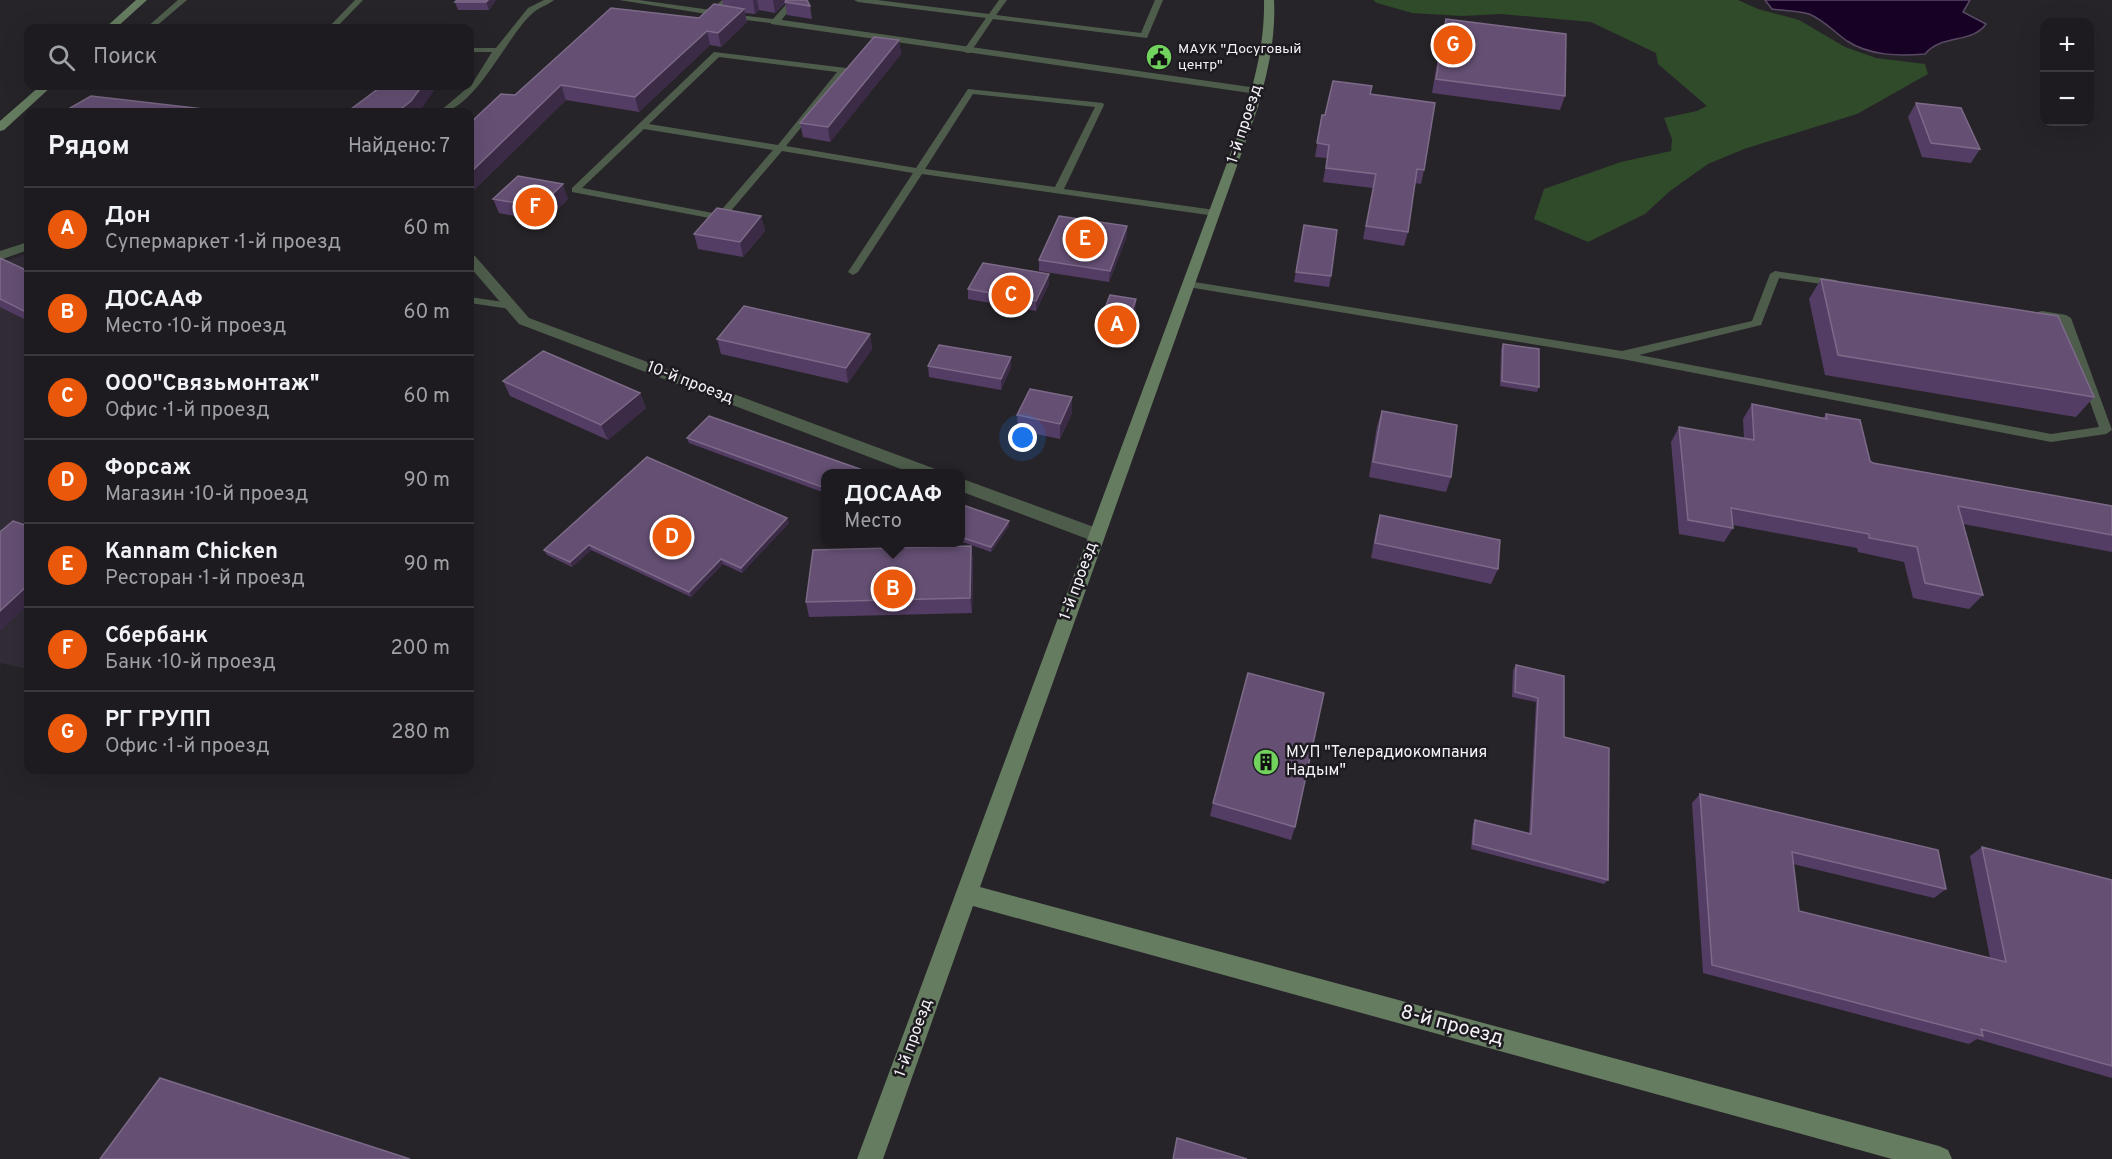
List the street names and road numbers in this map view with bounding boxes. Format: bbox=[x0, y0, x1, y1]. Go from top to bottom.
street label: 1-й проезд bbox=[1223, 82, 1267, 166]
street label: 10-й проезд bbox=[644, 357, 736, 409]
street label: 1-й проезд bbox=[1056, 539, 1102, 623]
street label: 1-й проезд bbox=[891, 996, 937, 1080]
street label: 8-й проезд bbox=[1397, 1000, 1507, 1052]

